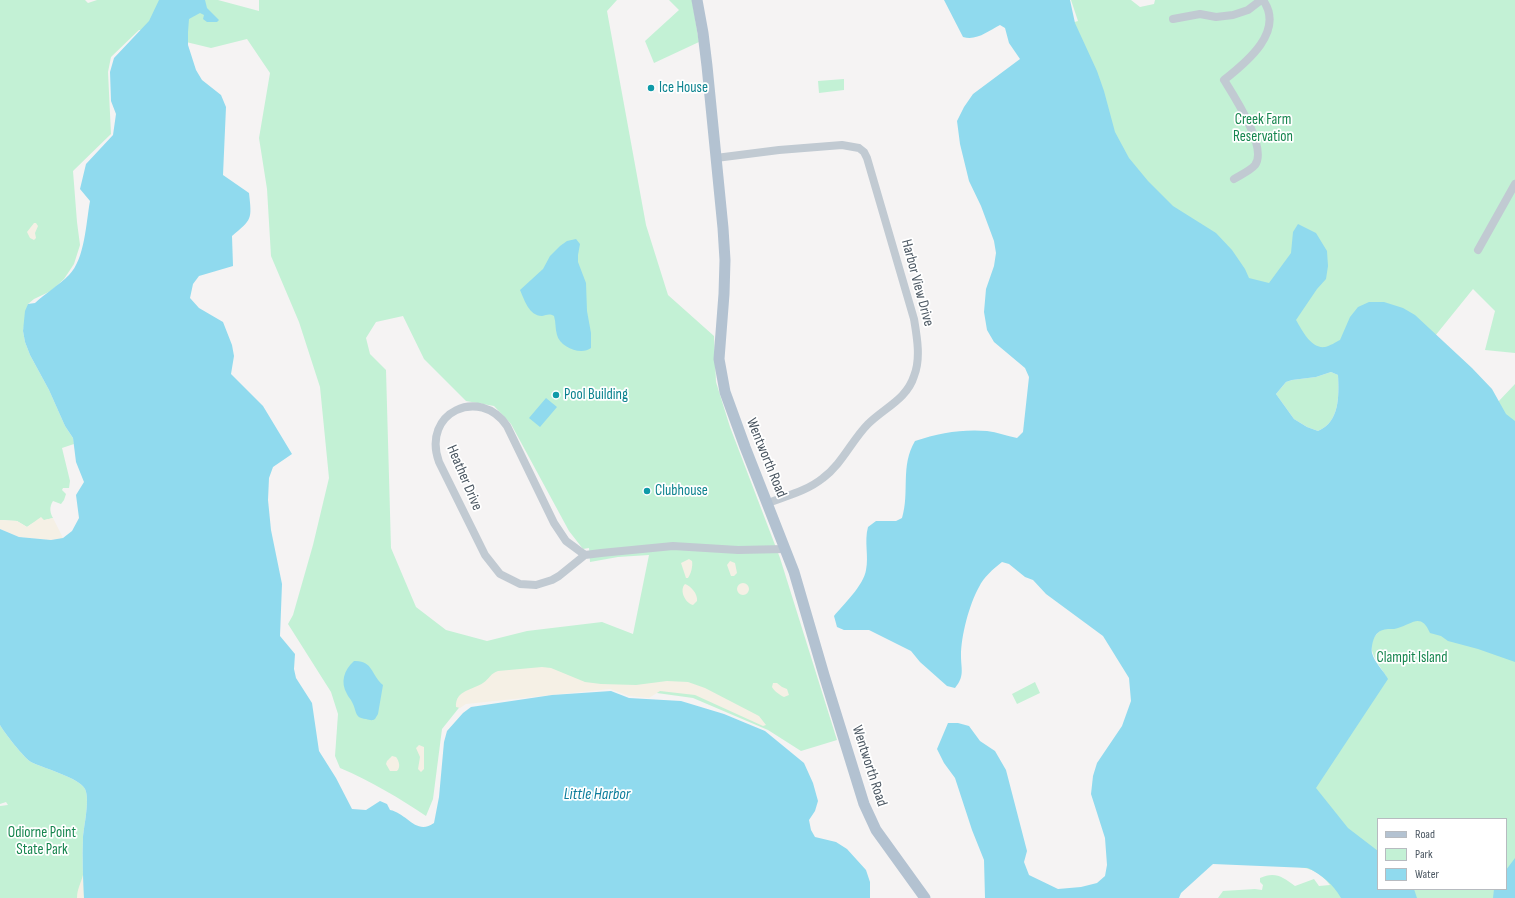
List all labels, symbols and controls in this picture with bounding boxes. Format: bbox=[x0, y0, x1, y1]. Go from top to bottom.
place label: Ice House bbox=[659, 79, 708, 97]
marker: Ice House bbox=[646, 83, 656, 93]
park label: Creek Farm Reservation bbox=[1233, 111, 1293, 146]
street label: Harbor View Drive bbox=[897, 238, 937, 328]
place label: Pool Building bbox=[564, 386, 628, 404]
marker: Pool Building bbox=[551, 390, 561, 400]
street label: Wentworth Road bbox=[742, 416, 790, 500]
street label: Heather Drive bbox=[442, 443, 486, 513]
place label: Clubhouse bbox=[655, 482, 708, 500]
marker: Clubhouse bbox=[642, 486, 652, 496]
park label: Clampit Island bbox=[1376, 649, 1448, 667]
street label: Wentworth Road bbox=[847, 723, 891, 809]
water label: Little Harbor bbox=[564, 785, 630, 805]
legend bbox=[1377, 818, 1507, 890]
park label: Odiorne Point State Park bbox=[8, 824, 76, 859]
text: Road bbox=[1415, 827, 1435, 842]
text: Park bbox=[1415, 847, 1433, 862]
text: Water bbox=[1415, 867, 1439, 882]

